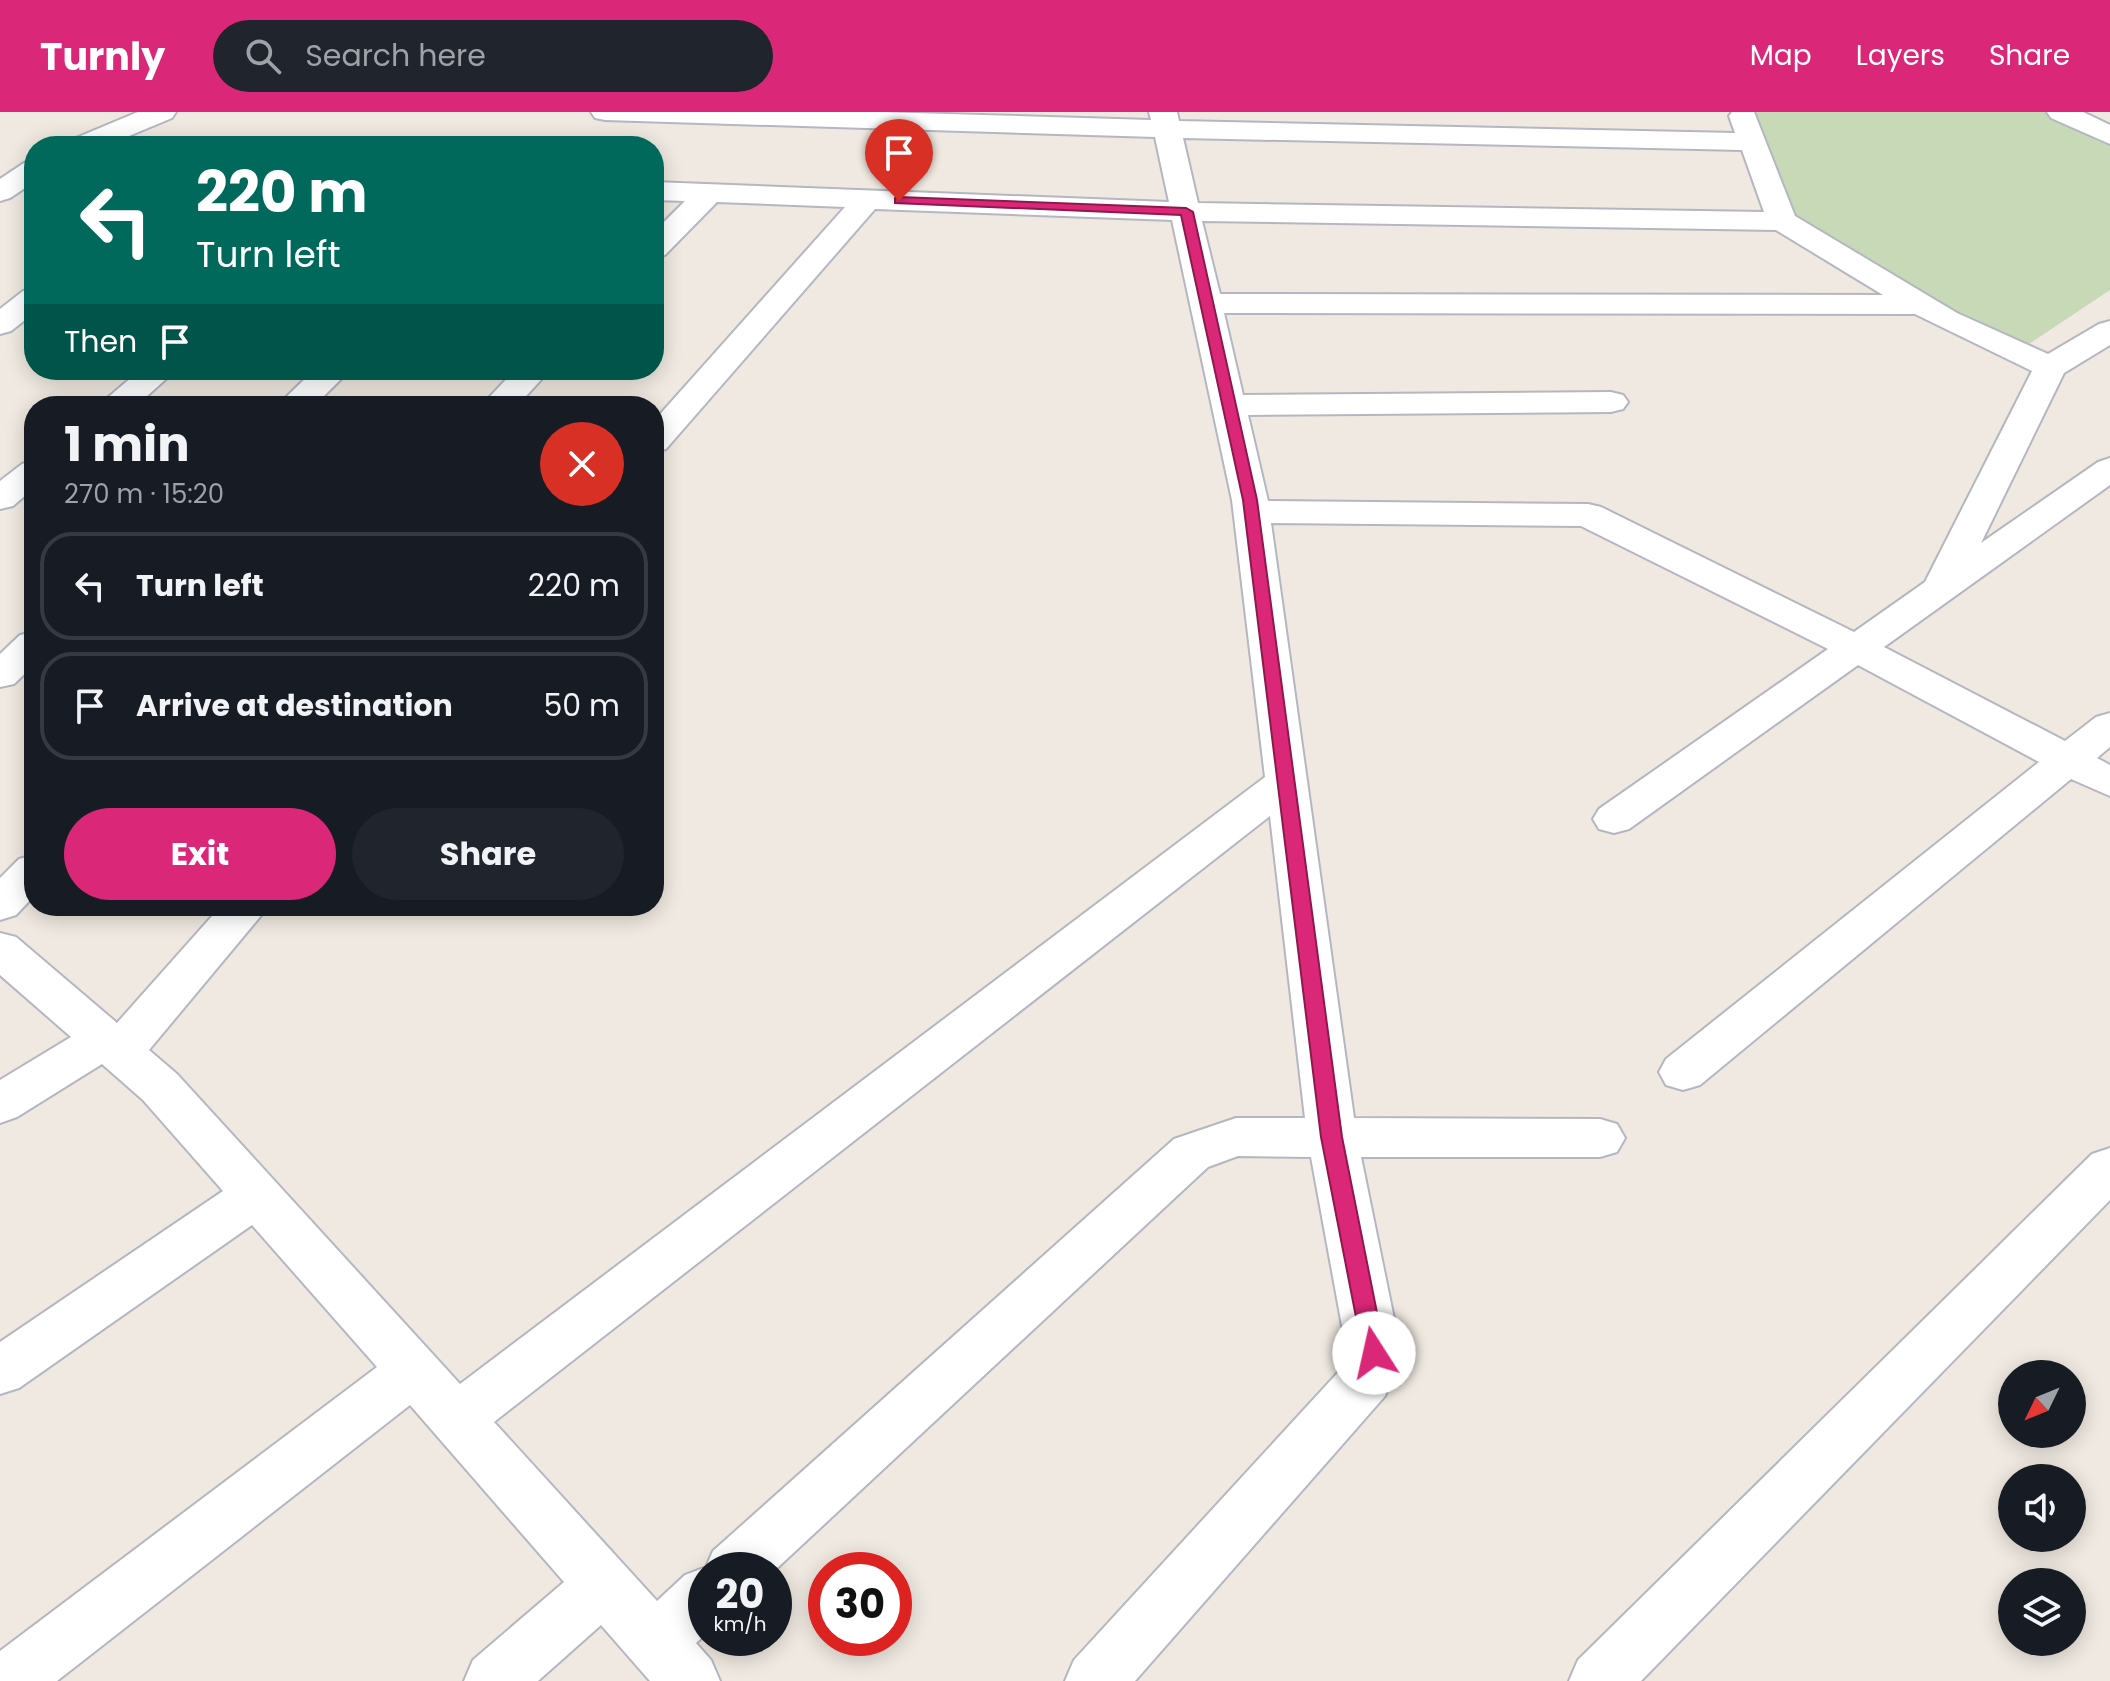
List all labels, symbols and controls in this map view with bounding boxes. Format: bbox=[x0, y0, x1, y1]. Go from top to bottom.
search box bbox=[213, 20, 773, 92]
text: Turnly bbox=[40, 30, 165, 83]
icon: search bbox=[241, 34, 285, 78]
text: Search here bbox=[305, 34, 486, 77]
text: Map bbox=[1750, 36, 1812, 75]
text: Layers bbox=[1856, 36, 1945, 75]
text: Share bbox=[1989, 36, 2070, 75]
pin bbox=[865, 119, 933, 201]
icon: arrive bbox=[877, 131, 921, 175]
text: 220 m bbox=[196, 153, 368, 232]
icon: left bbox=[64, 168, 168, 272]
text: Turn left bbox=[196, 229, 341, 280]
text: Then bbox=[64, 320, 137, 363]
icon: arrive bbox=[153, 320, 197, 364]
text: 1 min bbox=[64, 411, 190, 478]
button: close bbox=[540, 422, 624, 506]
text: 270 m · 15:20 bbox=[64, 476, 224, 512]
icon: left bbox=[68, 564, 112, 608]
text: Turn left bbox=[136, 564, 264, 607]
text: 220 m bbox=[528, 564, 620, 607]
icon: arrive bbox=[68, 684, 112, 728]
text: Arrive at destination bbox=[136, 684, 453, 727]
text: 50 m bbox=[543, 684, 620, 727]
button: Exit bbox=[64, 808, 336, 900]
button: Share bbox=[352, 808, 624, 900]
position arrow bbox=[1332, 1311, 1416, 1395]
north arrow bbox=[1998, 1360, 2086, 1448]
map controls bbox=[1998, 1360, 2086, 1656]
button: sound bbox=[1998, 1464, 2086, 1552]
speed limit sign: 30 bbox=[808, 1552, 912, 1656]
text: 20 bbox=[716, 1566, 764, 1622]
button: layers bbox=[1998, 1568, 2086, 1656]
text: km/h bbox=[713, 1610, 767, 1638]

